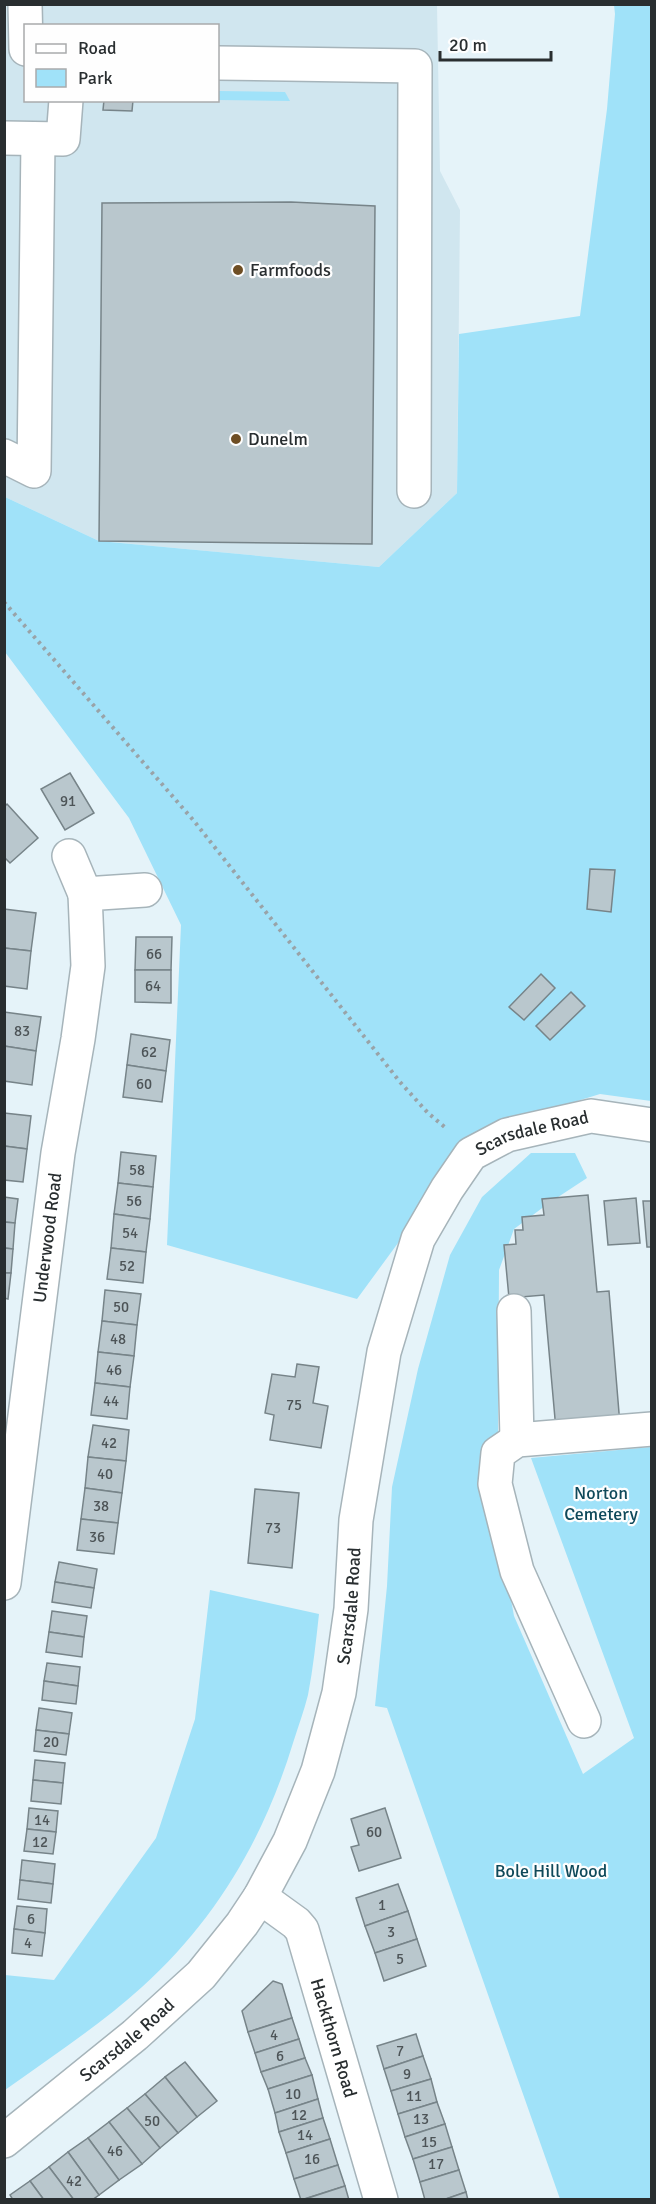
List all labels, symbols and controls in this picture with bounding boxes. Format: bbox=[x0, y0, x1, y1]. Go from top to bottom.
legend bbox=[24, 24, 219, 102]
scale bar bbox=[440, 24, 551, 62]
text: 20 m bbox=[449, 34, 487, 56]
text: Road bbox=[78, 37, 117, 59]
text: Park bbox=[78, 67, 113, 89]
place label: Farmfoods bbox=[250, 259, 331, 281]
marker: Farmfoods bbox=[231, 263, 245, 277]
place label: Dunelm bbox=[248, 428, 308, 450]
marker: Dunelm bbox=[229, 432, 243, 446]
house number: 91 bbox=[60, 792, 76, 810]
house number: 66 bbox=[146, 945, 162, 963]
house number: 64 bbox=[145, 977, 161, 995]
house number: 83 bbox=[14, 1022, 30, 1040]
house number: 62 bbox=[141, 1043, 157, 1061]
house number: 60 bbox=[136, 1075, 152, 1093]
street label: Scarsdale Road bbox=[472, 1106, 591, 1161]
house number: 58 bbox=[129, 1161, 145, 1179]
street label: Underwood Road bbox=[28, 1171, 66, 1304]
house number: 56 bbox=[126, 1192, 142, 1210]
house number: 54 bbox=[122, 1224, 138, 1242]
house number: 52 bbox=[119, 1257, 135, 1275]
house number: 50 bbox=[113, 1298, 129, 1316]
house number: 48 bbox=[110, 1330, 126, 1348]
house number: 46 bbox=[106, 1361, 122, 1379]
house number: 44 bbox=[103, 1392, 119, 1410]
house number: 75 bbox=[286, 1396, 302, 1414]
house number: 42 bbox=[101, 1434, 117, 1452]
house number: 40 bbox=[97, 1465, 113, 1483]
park label: Norton Cemetery bbox=[564, 1482, 638, 1525]
house number: 38 bbox=[93, 1497, 109, 1515]
house number: 73 bbox=[265, 1519, 281, 1537]
house number: 36 bbox=[89, 1528, 105, 1546]
street label: Scarsdale Road bbox=[332, 1547, 365, 1666]
house number: 20 bbox=[43, 1733, 59, 1751]
house number: 14 bbox=[34, 1811, 50, 1829]
house number: 60 bbox=[366, 1823, 382, 1841]
house number: 12 bbox=[32, 1833, 48, 1851]
park label: Bole Hill Wood bbox=[495, 1860, 607, 1882]
house number: 1 bbox=[378, 1896, 386, 1914]
house number: 6 bbox=[27, 1910, 35, 1928]
house number: 3 bbox=[387, 1923, 395, 1941]
house number: 4 bbox=[24, 1934, 32, 1952]
house number: 5 bbox=[396, 1950, 404, 1968]
street label: Hackthorn Road bbox=[306, 1976, 361, 2100]
street label: Scarsdale Road bbox=[75, 1994, 179, 2086]
house number: 4 bbox=[270, 2026, 278, 2044]
house number: 7 bbox=[396, 2042, 404, 2060]
house number: 6 bbox=[276, 2047, 284, 2065]
house number: 9 bbox=[403, 2065, 411, 2083]
house number: 10 bbox=[285, 2085, 301, 2103]
house number: 11 bbox=[406, 2087, 422, 2105]
house number: 12 bbox=[291, 2106, 307, 2124]
house number: 13 bbox=[413, 2110, 429, 2128]
house number: 50 bbox=[144, 2112, 160, 2130]
house number: 14 bbox=[297, 2126, 313, 2144]
house number: 15 bbox=[421, 2133, 437, 2151]
house number: 46 bbox=[107, 2142, 123, 2160]
house number: 16 bbox=[304, 2150, 320, 2168]
house number: 17 bbox=[428, 2155, 444, 2173]
house number: 42 bbox=[66, 2172, 82, 2190]

